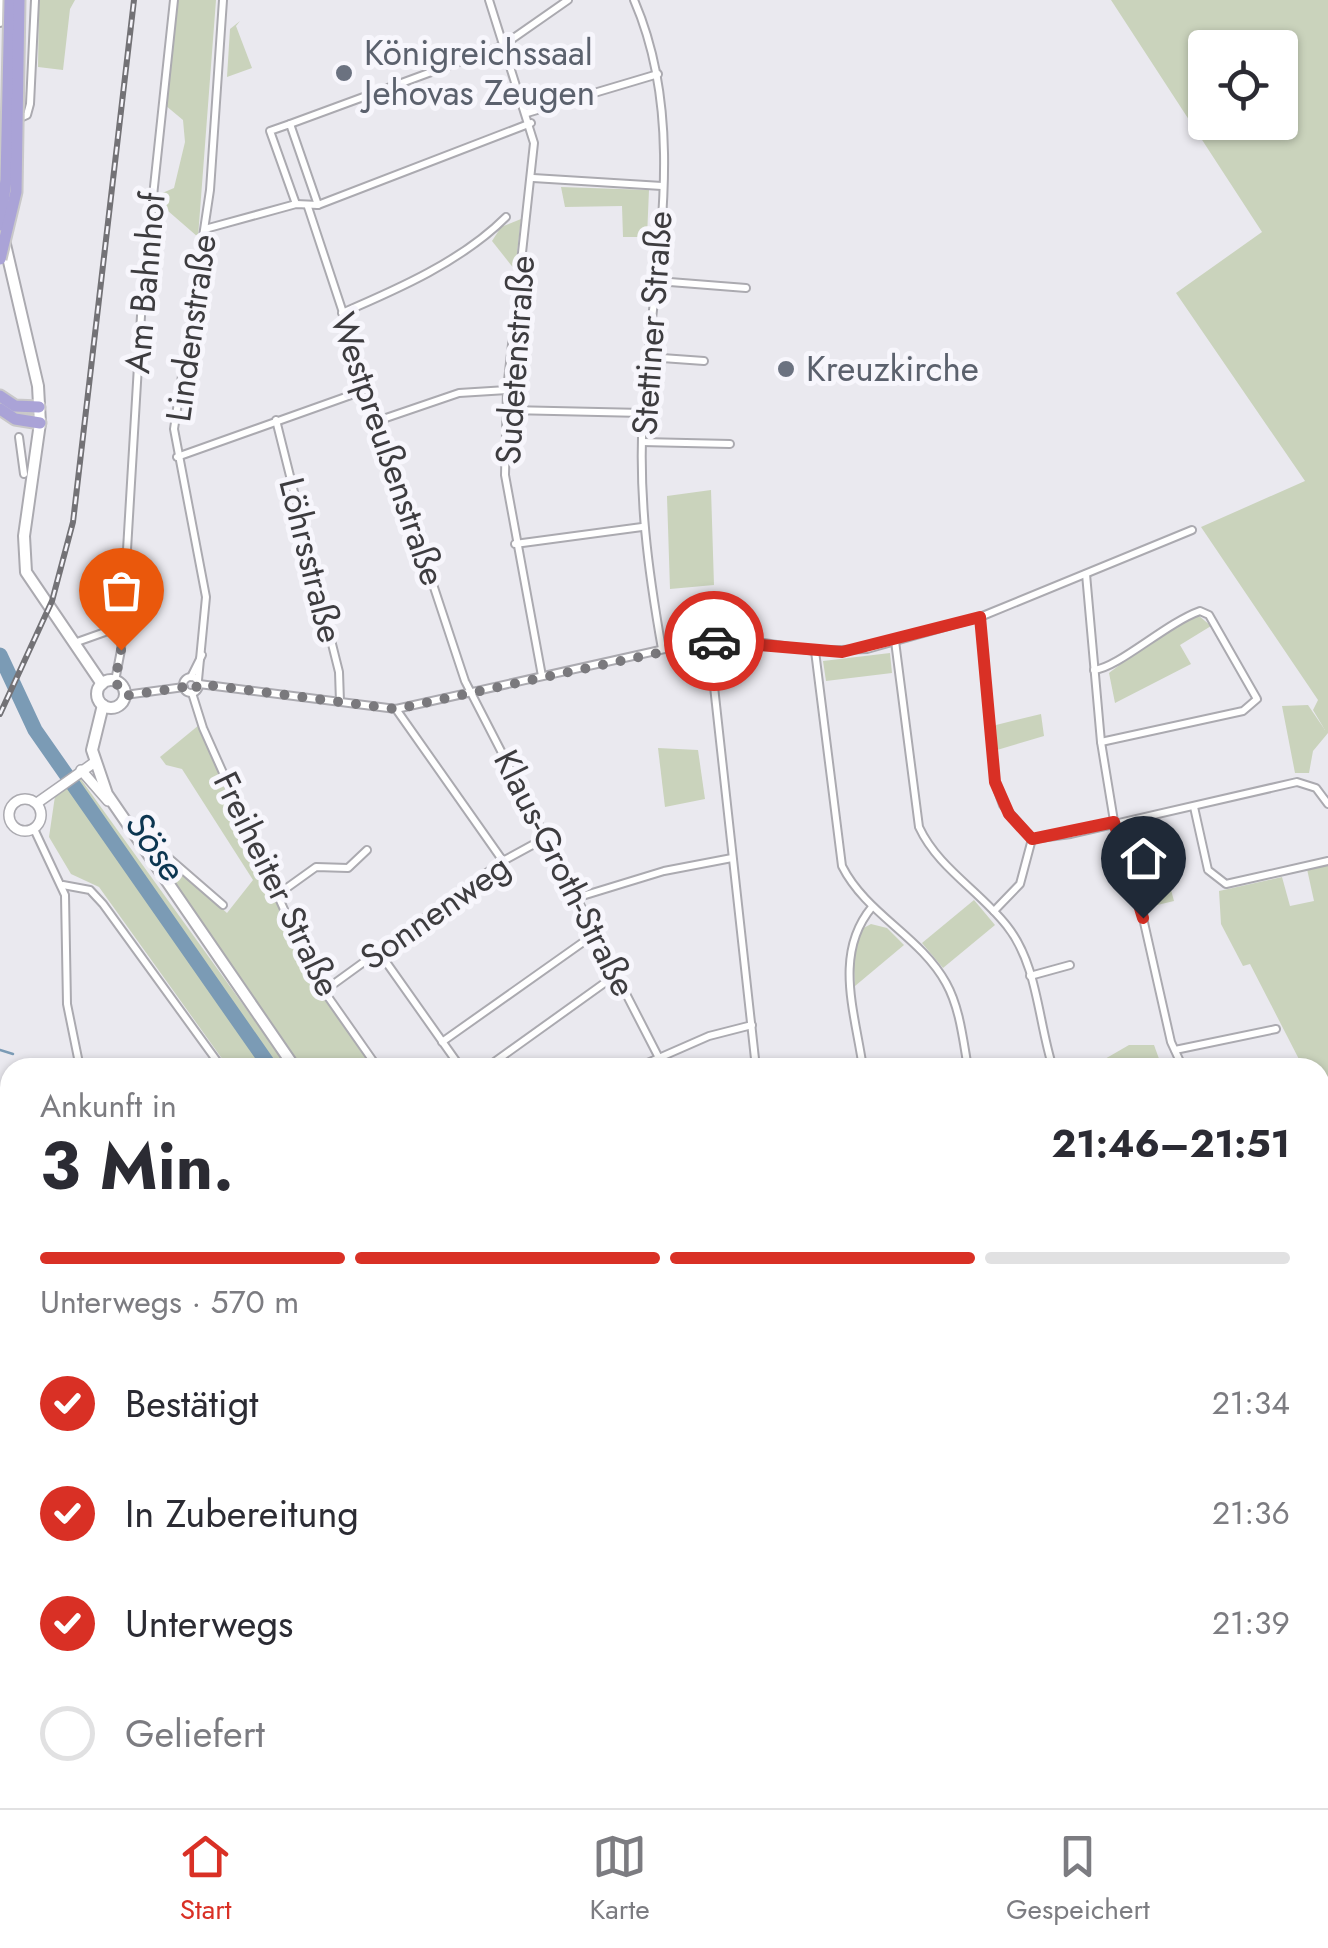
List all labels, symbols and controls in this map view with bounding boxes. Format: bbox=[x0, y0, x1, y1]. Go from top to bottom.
place label: Königreichssaal Jehovas Zeugen bbox=[360, 28, 595, 118]
map controls bbox=[1188, 30, 1298, 140]
button: locate bbox=[1188, 30, 1298, 140]
marker: Königreichssaal Jehovas Zeugen bbox=[333, 62, 355, 84]
street label: Am Bahnhof bbox=[112, 189, 178, 376]
street label: Stettiner Straße bbox=[619, 209, 685, 437]
street label: Lindenstraße bbox=[153, 231, 229, 425]
street label: Sudetenstraße bbox=[483, 254, 547, 466]
street label: Westpreußenstraße bbox=[318, 306, 458, 592]
place label: Kreuzkirche bbox=[806, 344, 979, 394]
marker: Kreuzkirche bbox=[775, 358, 797, 380]
street label: Löhrsstraße bbox=[266, 472, 356, 648]
pin bbox=[79, 548, 164, 651]
icon: bag bbox=[94, 563, 149, 618]
courier bbox=[664, 591, 764, 691]
icon: car bbox=[687, 614, 742, 669]
street label: Klaus-Groth-Straße bbox=[481, 741, 649, 1005]
street label: Freiheiter Straße bbox=[201, 763, 353, 1005]
water label: Söse bbox=[112, 800, 200, 892]
pin bbox=[1101, 816, 1186, 919]
icon: home bbox=[1116, 831, 1171, 886]
street label: Sonnenweg bbox=[350, 842, 520, 982]
text: Ankunft in bbox=[40, 1083, 177, 1129]
text: 21:46–21:51 bbox=[1051, 1116, 1290, 1171]
text: 3 Min. bbox=[40, 1119, 234, 1213]
text: Unterwegs · 570 m bbox=[40, 1279, 299, 1325]
icon: check bbox=[40, 1376, 95, 1431]
text: Bestätigt bbox=[125, 1376, 258, 1431]
text: 21:34 bbox=[1212, 1380, 1290, 1426]
icon: check bbox=[40, 1486, 95, 1541]
text: In Zubereitung bbox=[125, 1486, 359, 1541]
text: 21:36 bbox=[1212, 1490, 1290, 1536]
icon: check bbox=[40, 1596, 95, 1651]
text: Unterwegs bbox=[125, 1596, 293, 1651]
text: 21:39 bbox=[1212, 1600, 1290, 1646]
text: Geliefert bbox=[125, 1706, 265, 1761]
tab: Start bbox=[178, 1829, 233, 1930]
tab: Karte bbox=[590, 1829, 650, 1930]
tab: Gespeichert bbox=[1006, 1829, 1150, 1930]

